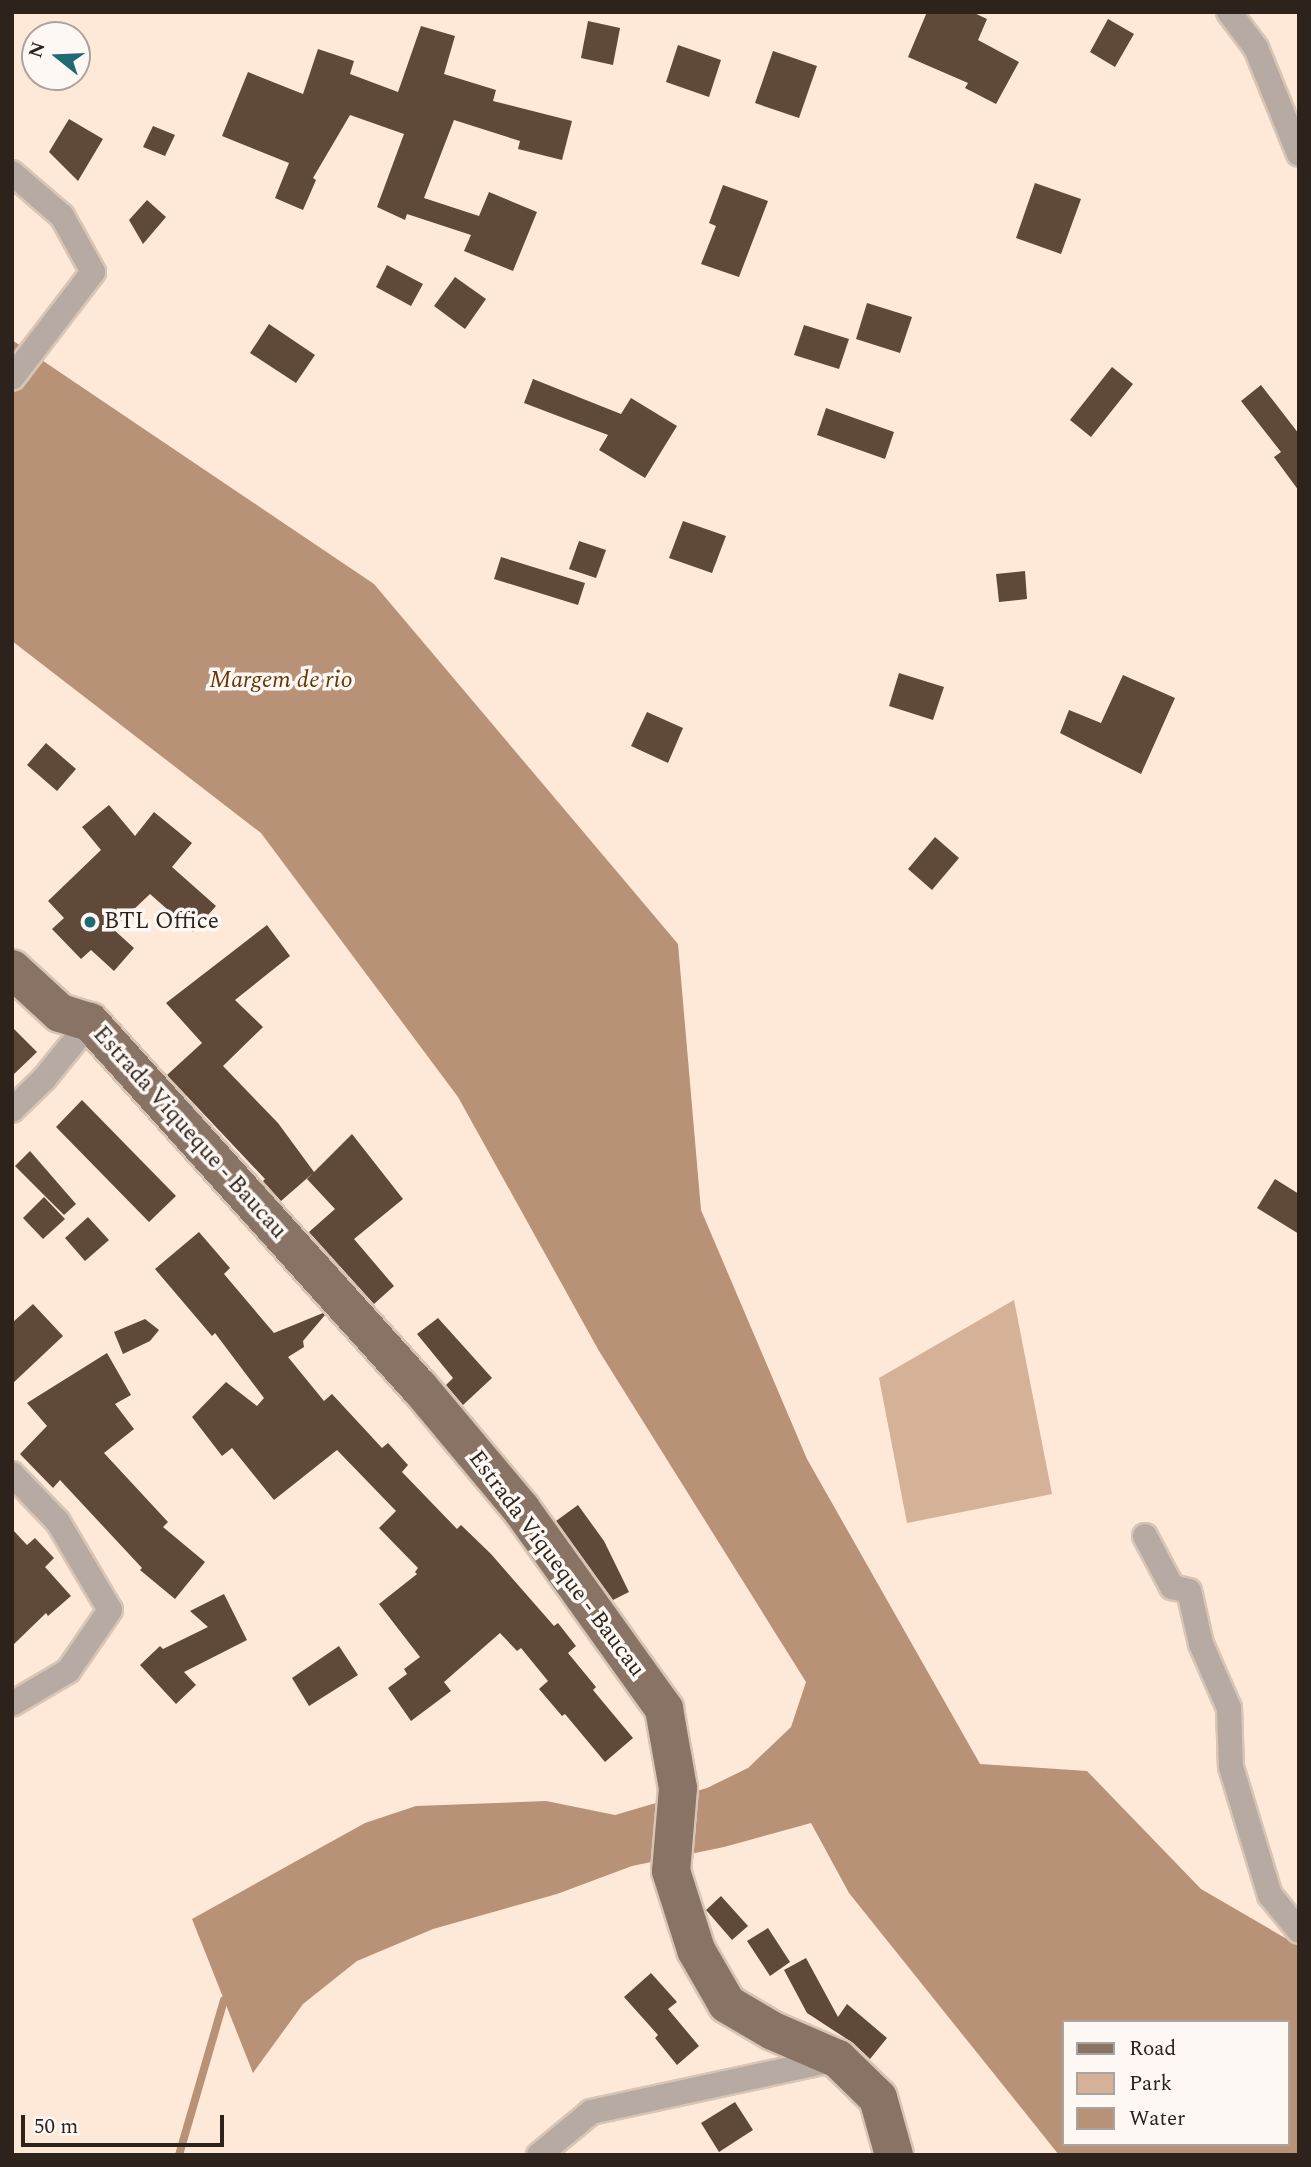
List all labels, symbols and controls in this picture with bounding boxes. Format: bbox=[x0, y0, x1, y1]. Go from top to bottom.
north arrow bbox=[21, 21, 91, 91]
text: N bbox=[21, 38, 54, 62]
water label: Margem de rio bbox=[209, 667, 353, 695]
place label: BTL Office bbox=[104, 908, 219, 936]
marker: BTL Office bbox=[82, 914, 98, 930]
street label: Estrada Viqueque - Baucau bbox=[86, 1021, 292, 1245]
street label: Estrada Viqueque - Baucau bbox=[462, 1445, 650, 1683]
legend bbox=[1062, 2020, 1290, 2146]
text: Road bbox=[1129, 2033, 1176, 2065]
text: Park bbox=[1129, 2068, 1172, 2100]
scale bar bbox=[24, 2100, 228, 2144]
text: Water bbox=[1129, 2103, 1185, 2135]
text: 50 m bbox=[34, 2111, 78, 2143]

